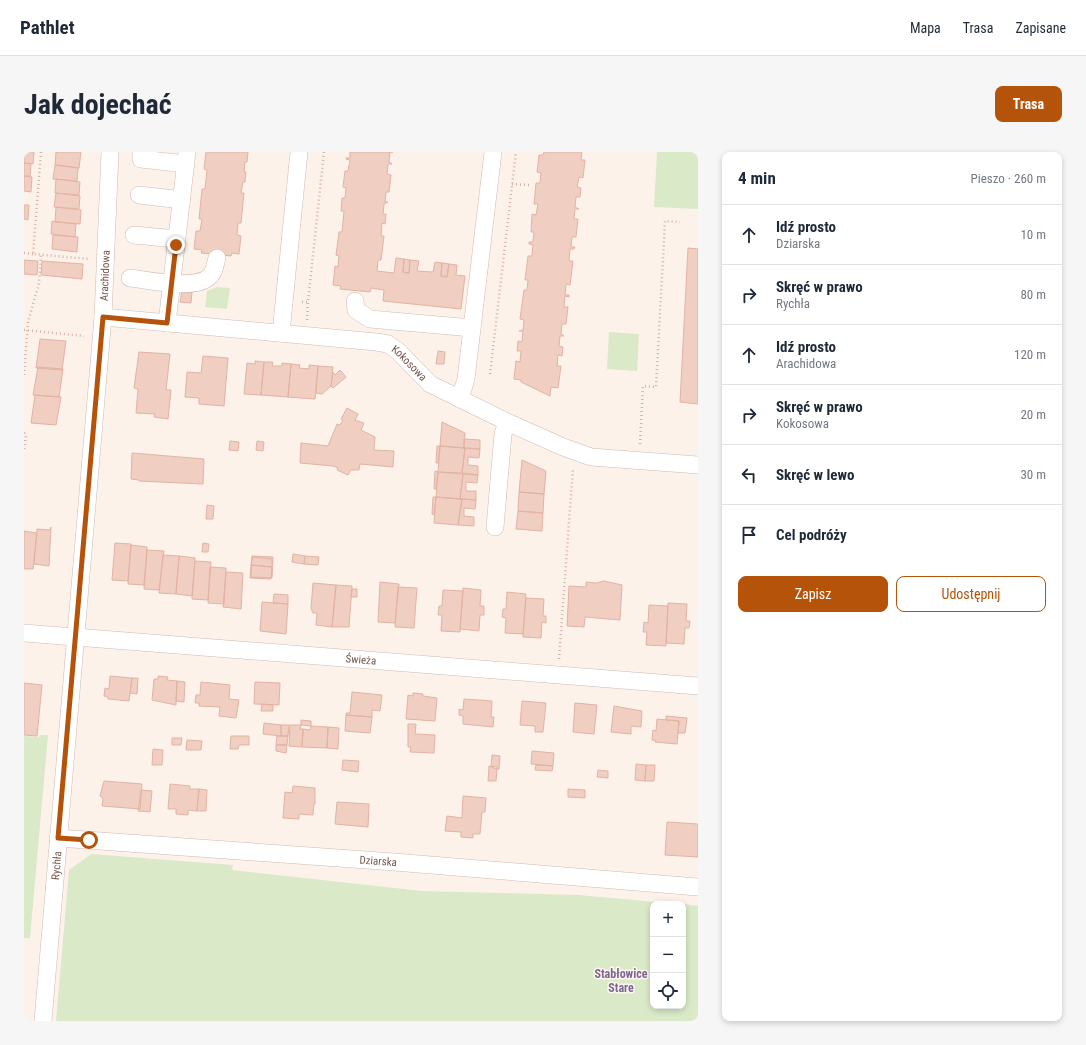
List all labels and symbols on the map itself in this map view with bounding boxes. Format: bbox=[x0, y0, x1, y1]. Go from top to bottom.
route end bbox=[167, 236, 185, 254]
street label: Arachidowa bbox=[97, 250, 112, 301]
street label: Kokosowa bbox=[389, 342, 430, 383]
street label: Świeża bbox=[345, 652, 377, 667]
route start bbox=[80, 831, 98, 849]
street label: Rychła bbox=[49, 851, 64, 880]
street label: Dziarska bbox=[359, 853, 397, 869]
district label: Stabłowice Stare bbox=[594, 967, 648, 995]

